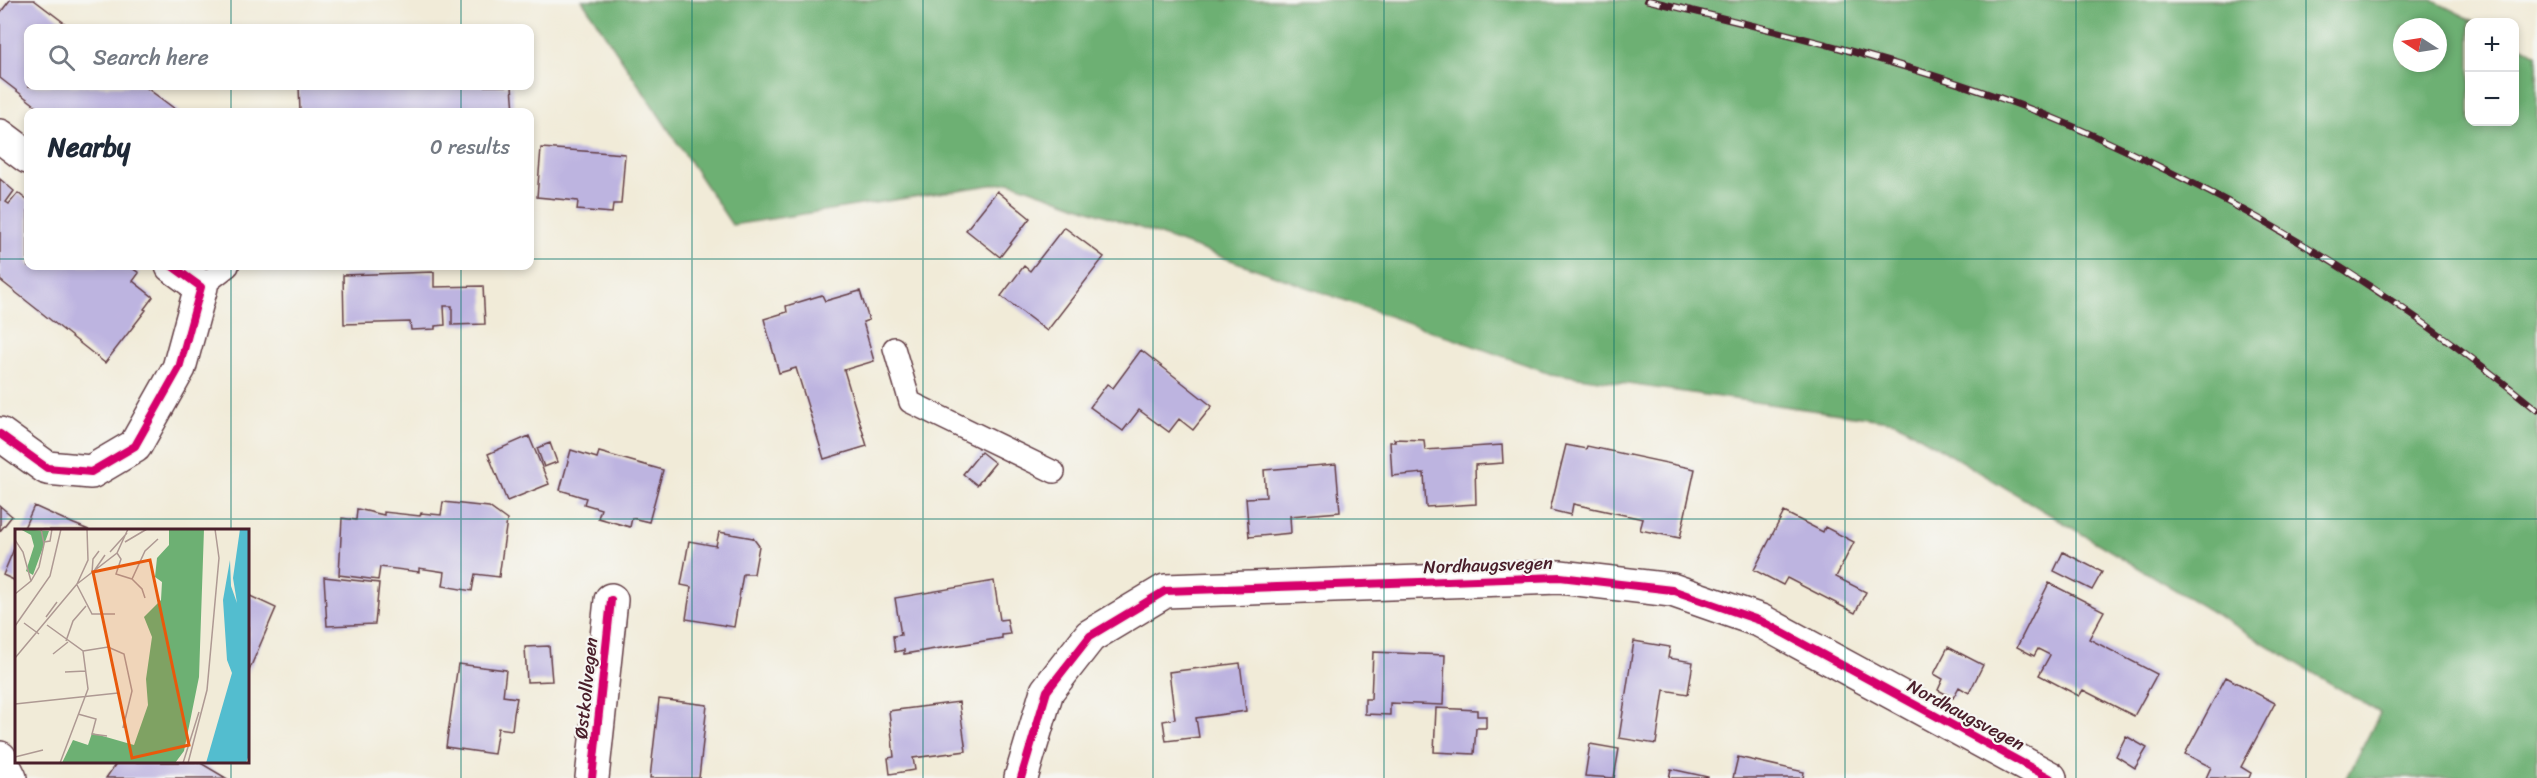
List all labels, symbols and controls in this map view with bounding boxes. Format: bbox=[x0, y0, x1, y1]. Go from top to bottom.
north arrow bbox=[2393, 18, 2447, 72]
map controls bbox=[2465, 18, 2519, 126]
button: + bbox=[2465, 18, 2519, 72]
search box bbox=[24, 24, 534, 90]
text: Search here bbox=[93, 38, 209, 77]
icon: search bbox=[45, 41, 78, 74]
button: − bbox=[2465, 72, 2519, 126]
text: Nearby bbox=[48, 124, 130, 170]
text: 0 results bbox=[430, 130, 510, 165]
inset map bbox=[15, 529, 249, 763]
street label: Nordhaugsvegen bbox=[1423, 547, 1554, 583]
street label: Østkollvegen bbox=[565, 635, 607, 740]
street label: Nordhaugsvegen bbox=[1901, 670, 2031, 760]

